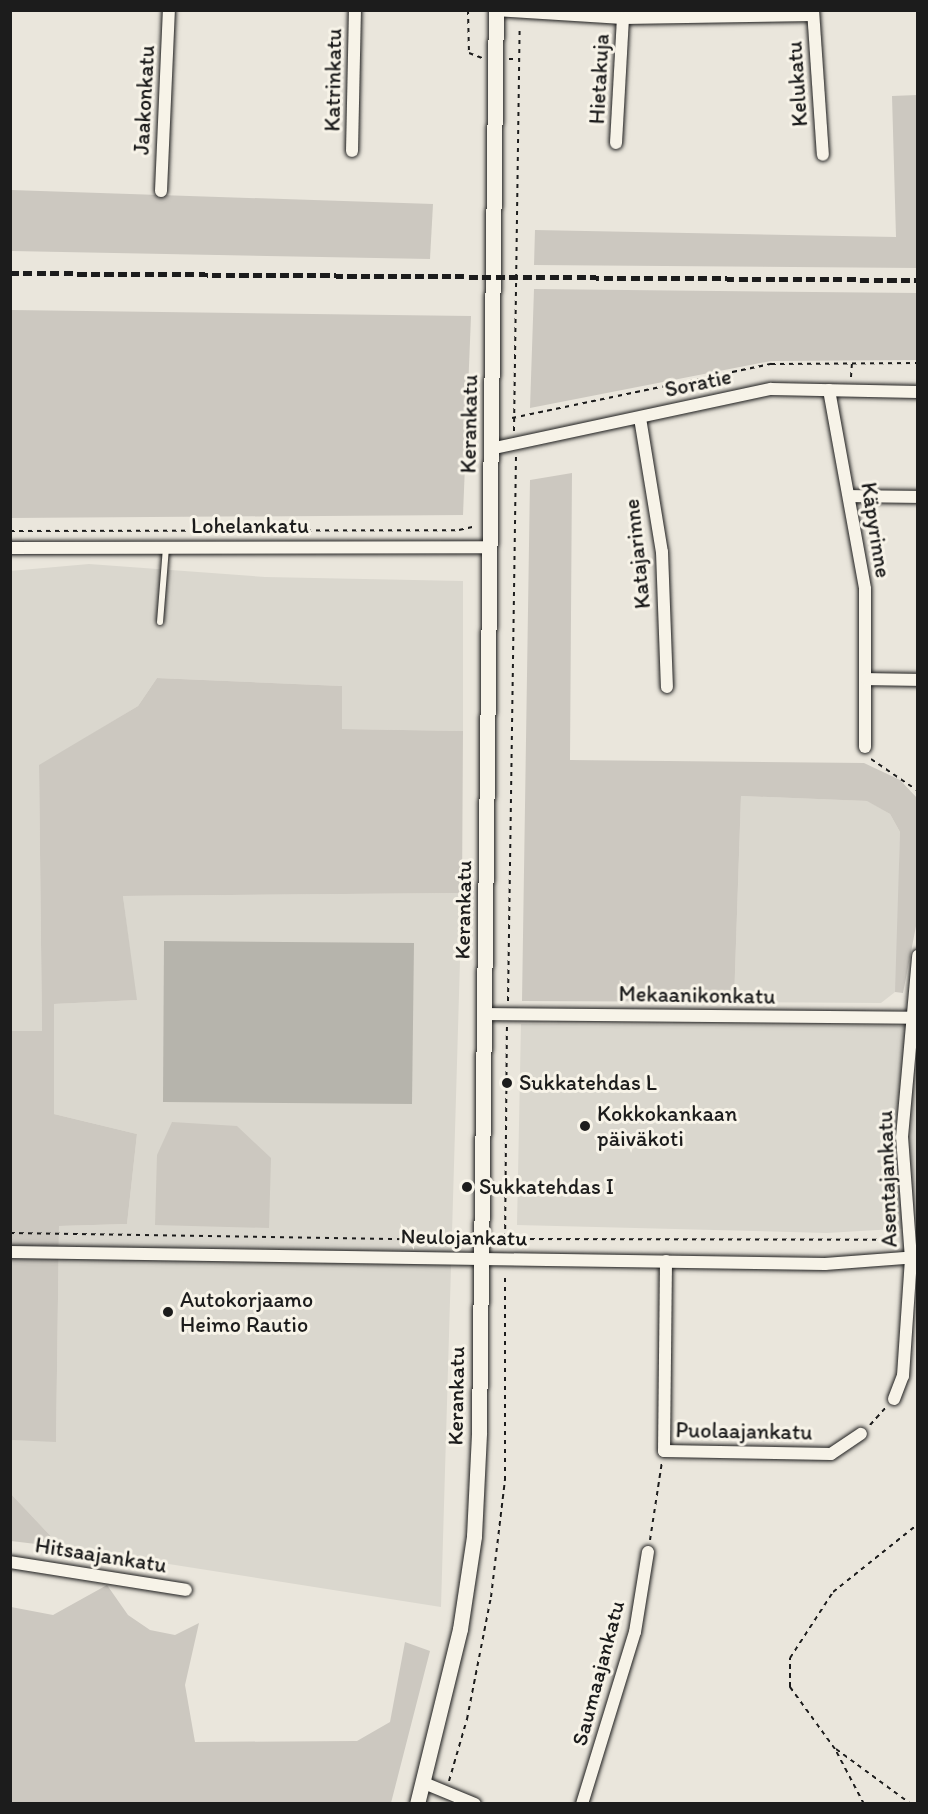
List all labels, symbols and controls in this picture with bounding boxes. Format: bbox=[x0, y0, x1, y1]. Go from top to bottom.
street label: Katrinkatu bbox=[319, 28, 347, 132]
street label: Hietakuja bbox=[583, 33, 615, 125]
street label: Kelukatu bbox=[781, 40, 813, 128]
street label: Jaakonkatu bbox=[128, 44, 160, 156]
street label: Soratie bbox=[662, 363, 734, 403]
street label: Kerankatu bbox=[455, 374, 483, 474]
street label: Käpyrinne bbox=[855, 480, 897, 580]
street label: Katajarinne bbox=[618, 498, 656, 610]
street label: Lohelankatu bbox=[191, 513, 309, 539]
street label: Kerankatu bbox=[449, 860, 477, 960]
street label: Mekaanikonkatu bbox=[618, 980, 776, 1010]
place label: Sukkatehdas L bbox=[519, 1070, 657, 1096]
marker: Sukkatehdas L bbox=[500, 1076, 514, 1090]
place label: Kokkokankaan päiväkoti bbox=[597, 1100, 737, 1152]
street label: Asentajankatu bbox=[871, 1110, 903, 1248]
marker: Kokkokankaan päiväkoti bbox=[578, 1119, 592, 1133]
place label: Sukkatehdas I bbox=[479, 1174, 614, 1200]
marker: Sukkatehdas I bbox=[460, 1180, 474, 1194]
street label: Neulojankatu bbox=[400, 1223, 528, 1251]
place label: Autokorjaamo Heimo Rautio bbox=[180, 1286, 313, 1338]
marker: Autokorjaamo Heimo Rautio bbox=[161, 1305, 175, 1319]
street label: Kerankatu bbox=[442, 1346, 470, 1446]
street label: Puolaajankatu bbox=[675, 1417, 813, 1445]
street label: Hitsaajankatu bbox=[33, 1532, 169, 1578]
street label: Saumaajankatu bbox=[566, 1598, 630, 1748]

